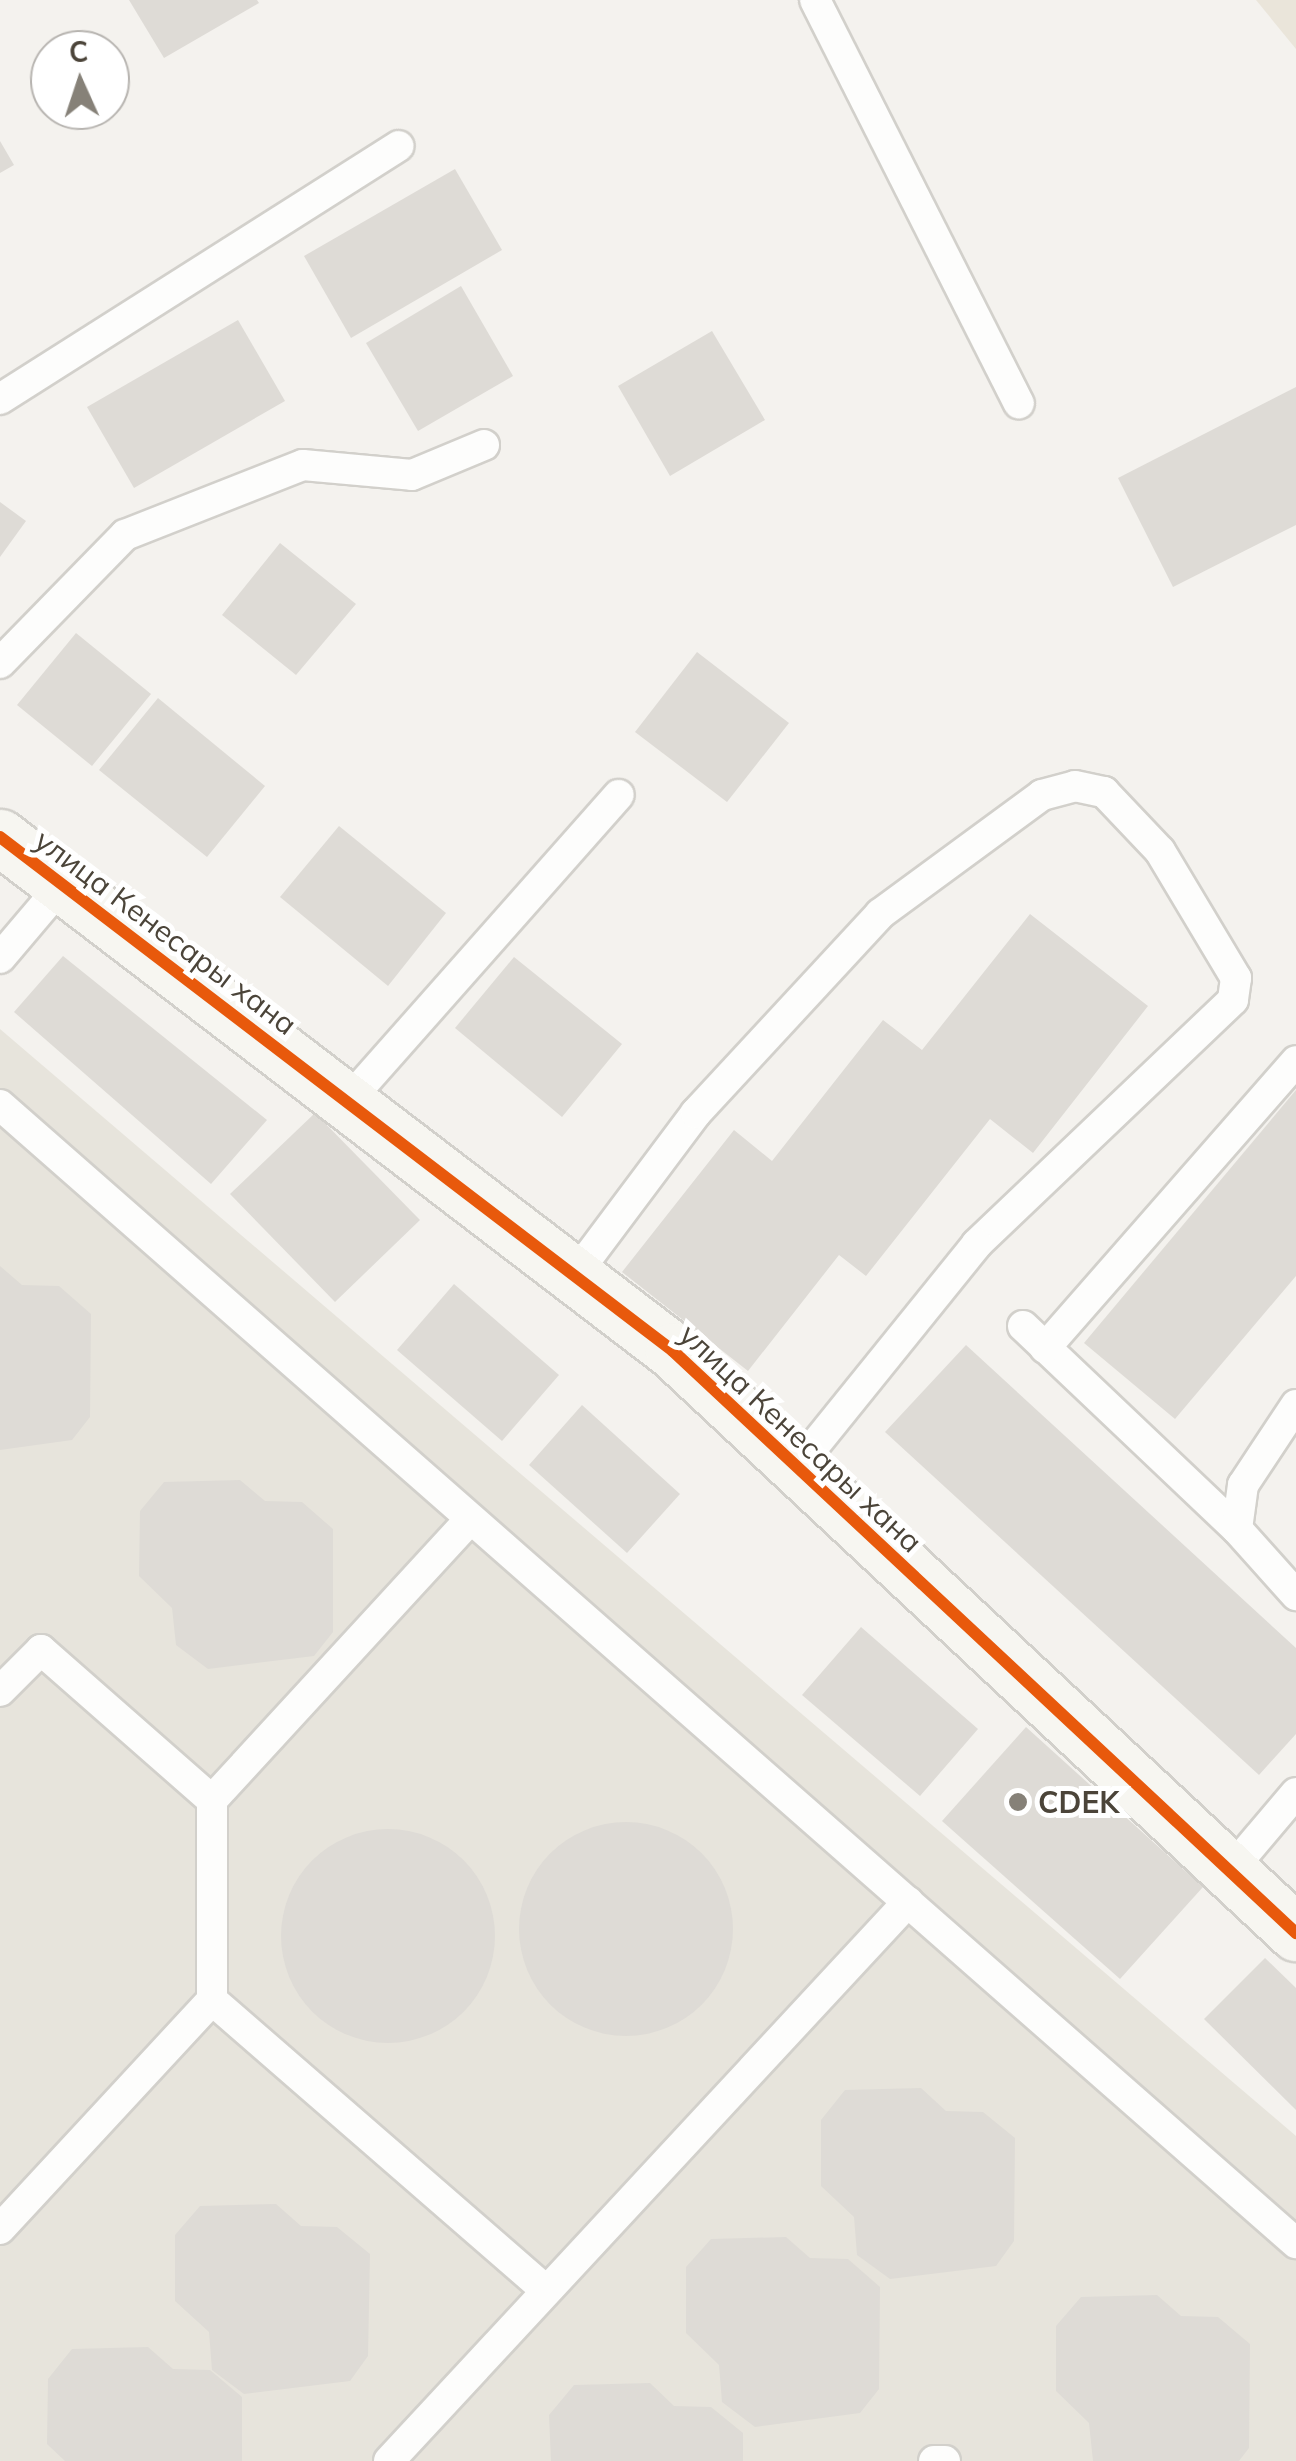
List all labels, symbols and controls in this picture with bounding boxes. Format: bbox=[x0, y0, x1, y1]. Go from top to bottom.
north arrow bbox=[30, 30, 130, 130]
text: С bbox=[68, 34, 89, 70]
street label: улица Кенесары хана bbox=[28, 822, 304, 1042]
street label: улица Кенесары хана bbox=[672, 1316, 930, 1560]
place label: CDEK bbox=[1038, 1784, 1119, 1820]
marker: CDEK bbox=[1007, 1791, 1029, 1813]

